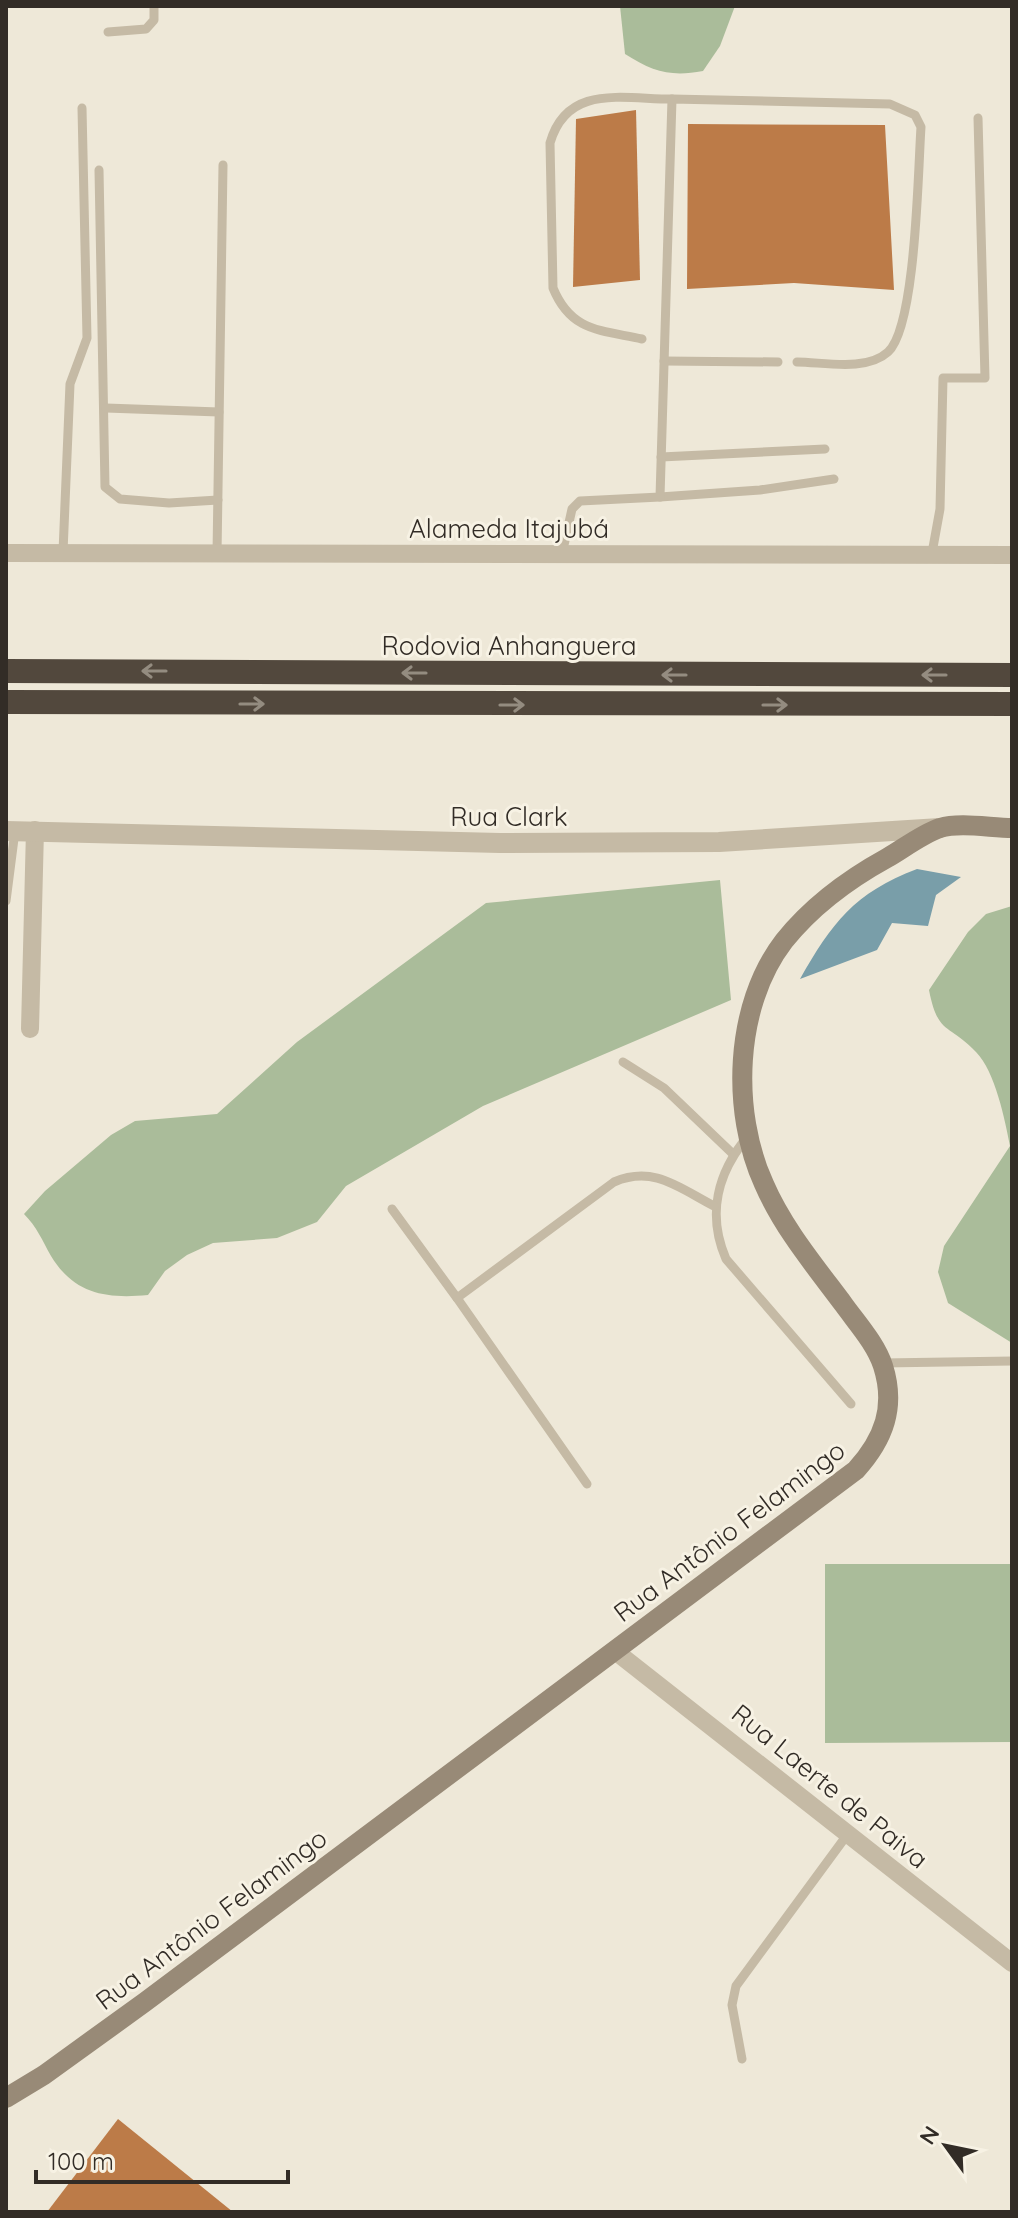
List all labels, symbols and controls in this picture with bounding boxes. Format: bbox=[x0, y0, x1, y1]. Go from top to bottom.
street label: Alameda Itajubá bbox=[409, 512, 609, 545]
street label: Rodovia Anhanguera bbox=[382, 629, 636, 662]
one-way arrow bbox=[141, 663, 168, 679]
one-way arrow bbox=[401, 665, 428, 681]
one-way arrow bbox=[661, 667, 688, 682]
one-way arrow bbox=[921, 667, 948, 683]
one-way arrow bbox=[238, 696, 265, 712]
one-way arrow bbox=[498, 697, 525, 713]
one-way arrow bbox=[761, 697, 788, 713]
street label: Rua Clark bbox=[450, 800, 568, 833]
street label: Rua Antônio Felamingo bbox=[607, 1433, 851, 1629]
street label: Rua Laerte de Paiva bbox=[725, 1697, 935, 1875]
street label: Rua Antônio Felamingo bbox=[89, 1821, 333, 2017]
north arrow bbox=[906, 2106, 986, 2186]
text: N bbox=[913, 2121, 945, 2150]
scale bar bbox=[36, 2134, 288, 2184]
text: 100 m bbox=[48, 2146, 114, 2176]

